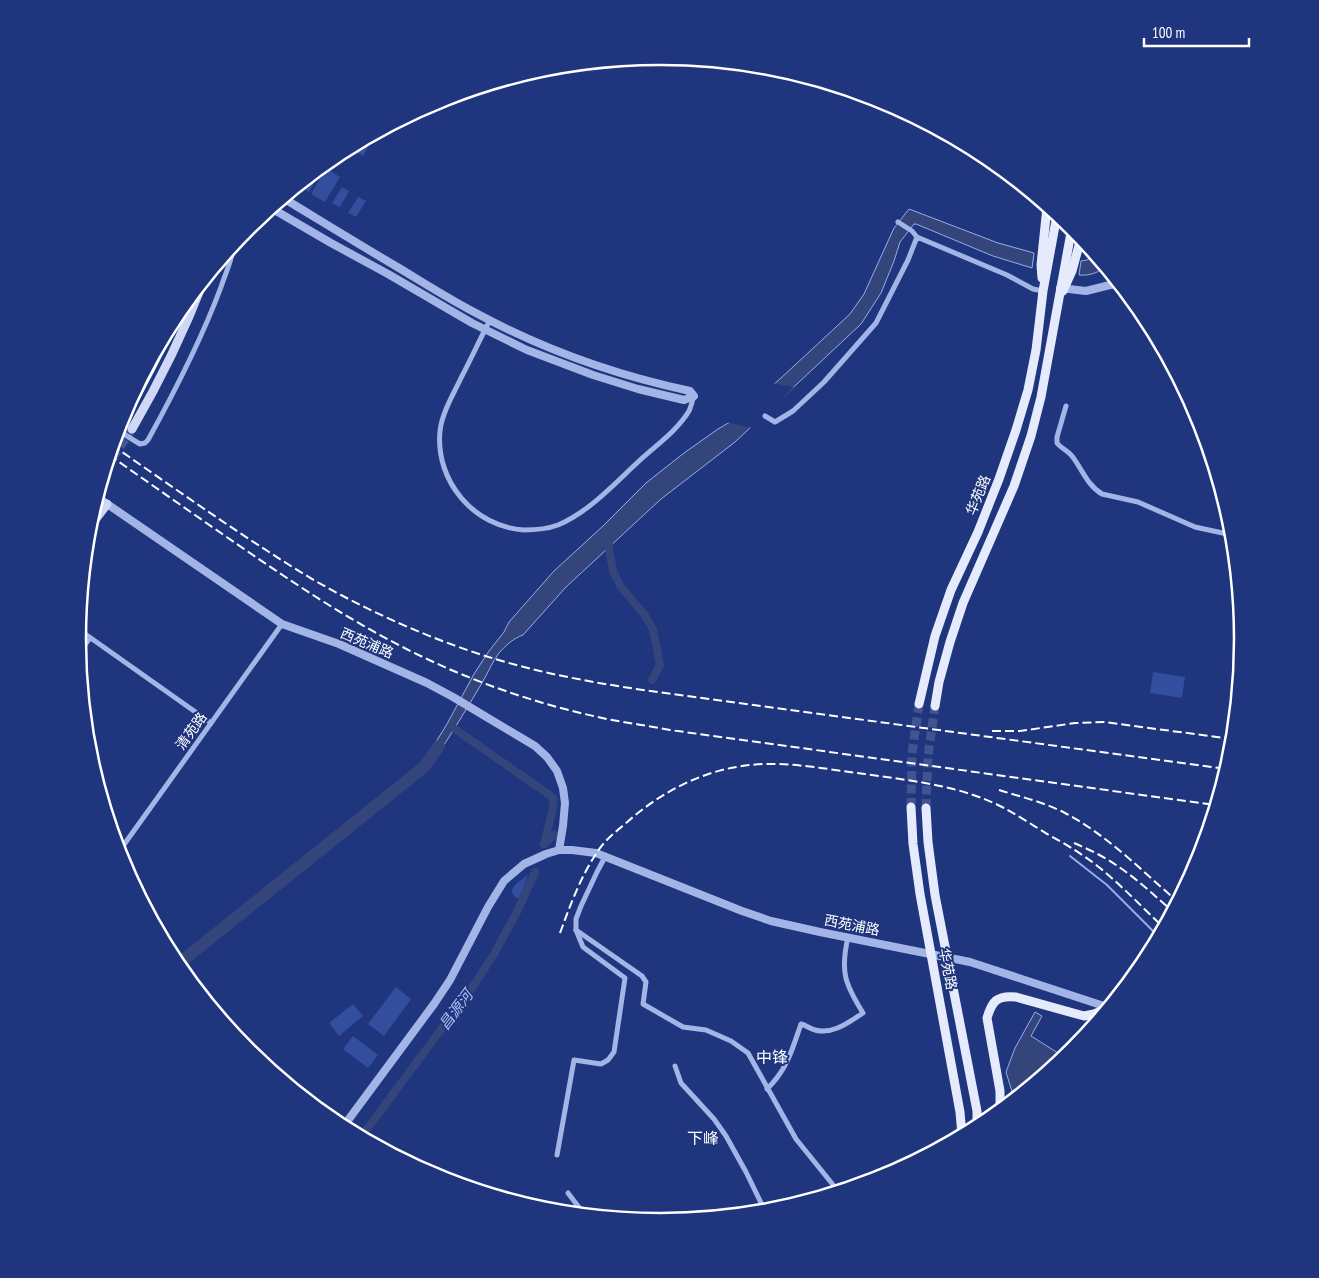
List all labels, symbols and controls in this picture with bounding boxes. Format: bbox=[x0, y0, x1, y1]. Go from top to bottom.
scale bar bbox=[1144, 15, 1249, 47]
text: 100 m bbox=[1152, 23, 1185, 42]
street label: 华苑路 bbox=[962, 472, 994, 518]
street label: 西苑浦路 bbox=[338, 624, 396, 662]
street label: 清苑路 bbox=[171, 709, 211, 753]
street label: 西苑浦路 bbox=[823, 911, 881, 939]
street label: 华苑路 bbox=[935, 947, 961, 991]
water label: 昌源河 bbox=[434, 984, 479, 1033]
district label: 中锋 bbox=[756, 1047, 788, 1067]
district label: 下峰 bbox=[687, 1128, 719, 1148]

